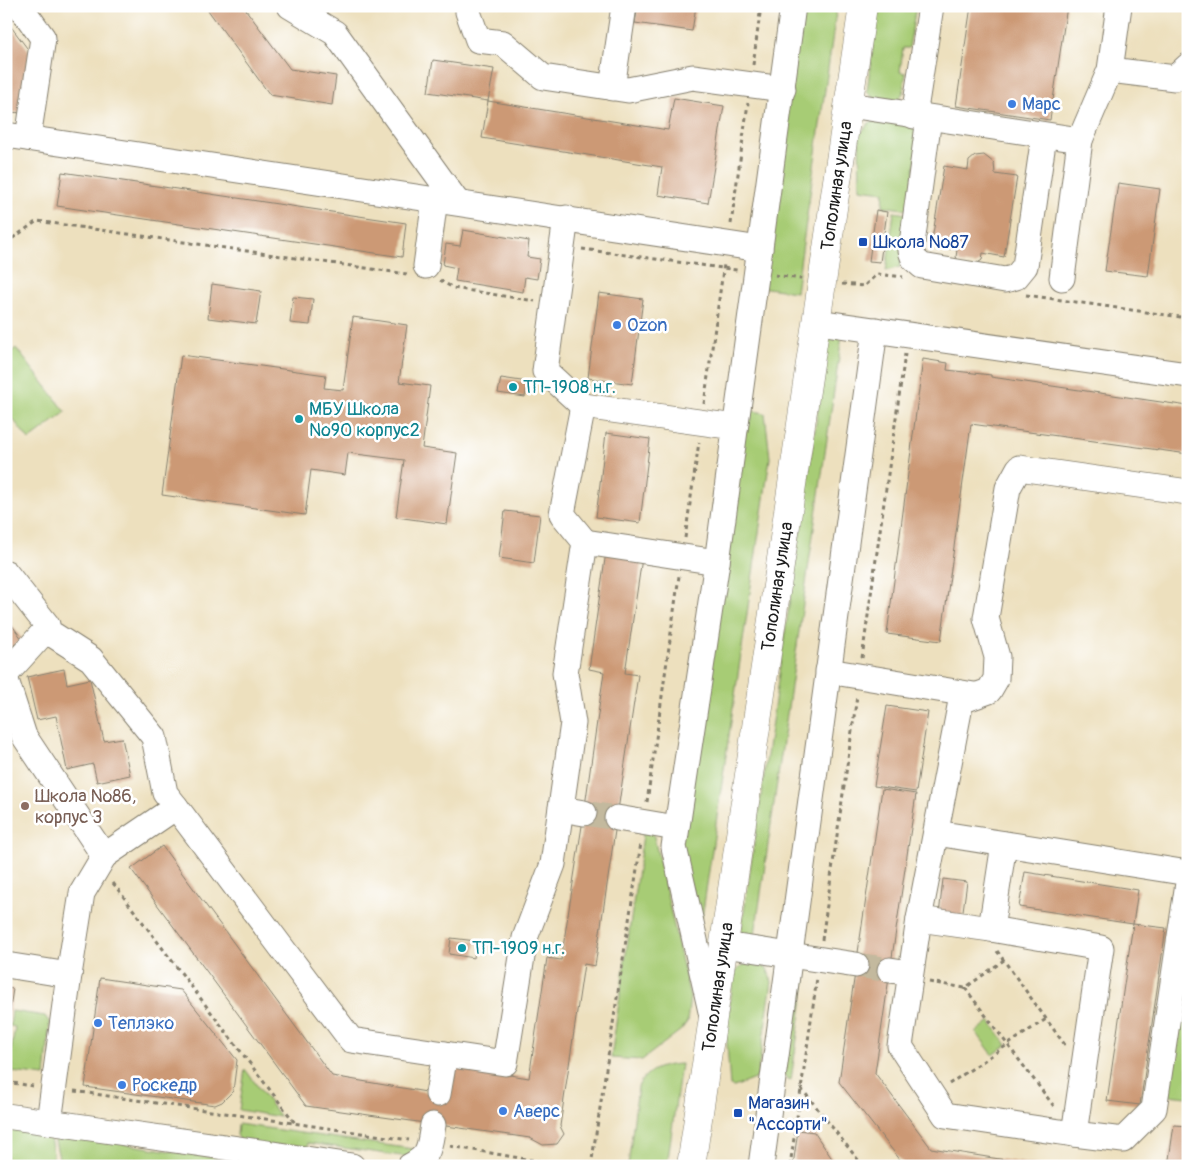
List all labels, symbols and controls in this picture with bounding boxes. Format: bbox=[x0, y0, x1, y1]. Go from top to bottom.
place label: Марс bbox=[1022, 93, 1061, 116]
marker: Марс bbox=[1006, 98, 1018, 110]
street label: Тополиная улица bbox=[815, 119, 857, 252]
place label: Школа №87 bbox=[873, 231, 969, 254]
marker: Школа №87 bbox=[857, 236, 869, 248]
place label: Ozon bbox=[627, 314, 667, 337]
marker: Ozon bbox=[611, 319, 623, 331]
place label: ТП-1908 н.г. bbox=[523, 376, 616, 399]
marker: ТП-1908 н.г. bbox=[507, 381, 519, 393]
place label: МБУ Школа №90 корпус2 bbox=[309, 398, 420, 442]
marker: МБУ Школа №90 корпус2 bbox=[293, 413, 305, 425]
street label: Тополиная улица bbox=[756, 520, 798, 653]
place label: Школа №86, корпус 3 bbox=[35, 785, 136, 829]
marker: Школа №86, корпус 3 bbox=[19, 800, 31, 812]
street label: Тополиная улица bbox=[697, 921, 738, 1053]
place label: ТП-1909 н.г. bbox=[472, 937, 565, 960]
marker: ТП-1909 н.г. bbox=[456, 942, 468, 954]
place label: Теплэко bbox=[108, 1012, 174, 1035]
marker: Теплэко bbox=[92, 1017, 104, 1029]
place label: Роскедр bbox=[132, 1074, 197, 1097]
marker: Роскедр bbox=[116, 1079, 128, 1091]
place label: Магазин "Ассорти" bbox=[748, 1092, 828, 1136]
place label: Аверс bbox=[513, 1100, 560, 1123]
marker: Аверс bbox=[497, 1105, 509, 1117]
marker: Магазин "Ассорти" bbox=[732, 1107, 744, 1119]

